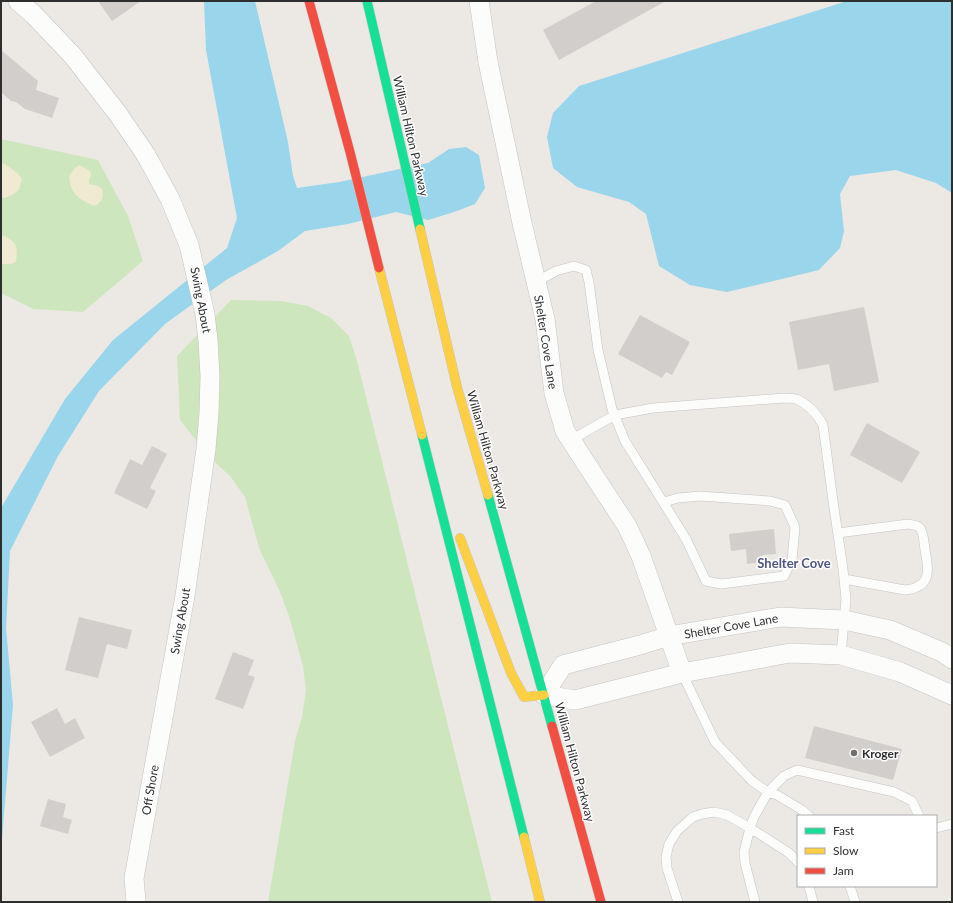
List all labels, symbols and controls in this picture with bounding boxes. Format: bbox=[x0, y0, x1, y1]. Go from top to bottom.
street label: William Hilton Parkway bbox=[390, 74, 432, 198]
street label: Swing About bbox=[187, 266, 215, 335]
street label: Shelter Cove Lane bbox=[531, 294, 561, 390]
street label: William Hilton Parkway bbox=[464, 389, 512, 512]
district label: Shelter Cove bbox=[757, 555, 831, 571]
street label: Swing About bbox=[167, 586, 193, 655]
street label: Shelter Cove Lane bbox=[683, 610, 779, 642]
street label: William Hilton Parkway bbox=[552, 701, 598, 824]
place label: Kroger bbox=[862, 746, 899, 761]
marker: Kroger bbox=[849, 748, 859, 758]
street label: Off Shore bbox=[138, 764, 162, 816]
legend bbox=[797, 815, 937, 887]
text: Fast bbox=[833, 823, 855, 838]
text: Slow bbox=[833, 843, 859, 858]
text: Jam bbox=[833, 863, 854, 878]

